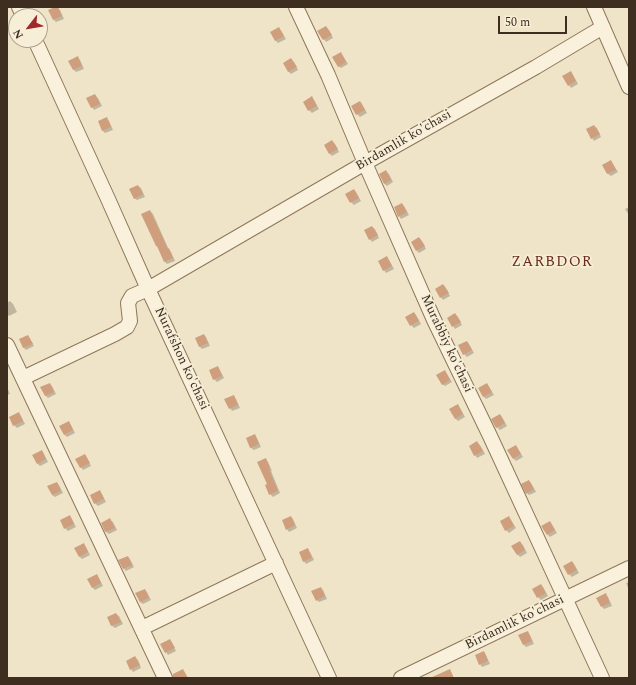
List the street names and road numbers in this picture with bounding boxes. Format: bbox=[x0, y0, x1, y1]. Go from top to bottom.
street label: Birdamlik ko'chasi bbox=[353, 107, 455, 175]
street label: Murabbiy ko'chasi bbox=[416, 292, 476, 396]
street label: Nurafshon ko'chasi bbox=[150, 305, 212, 413]
street label: Birdamlik ko'chasi bbox=[463, 592, 567, 654]

